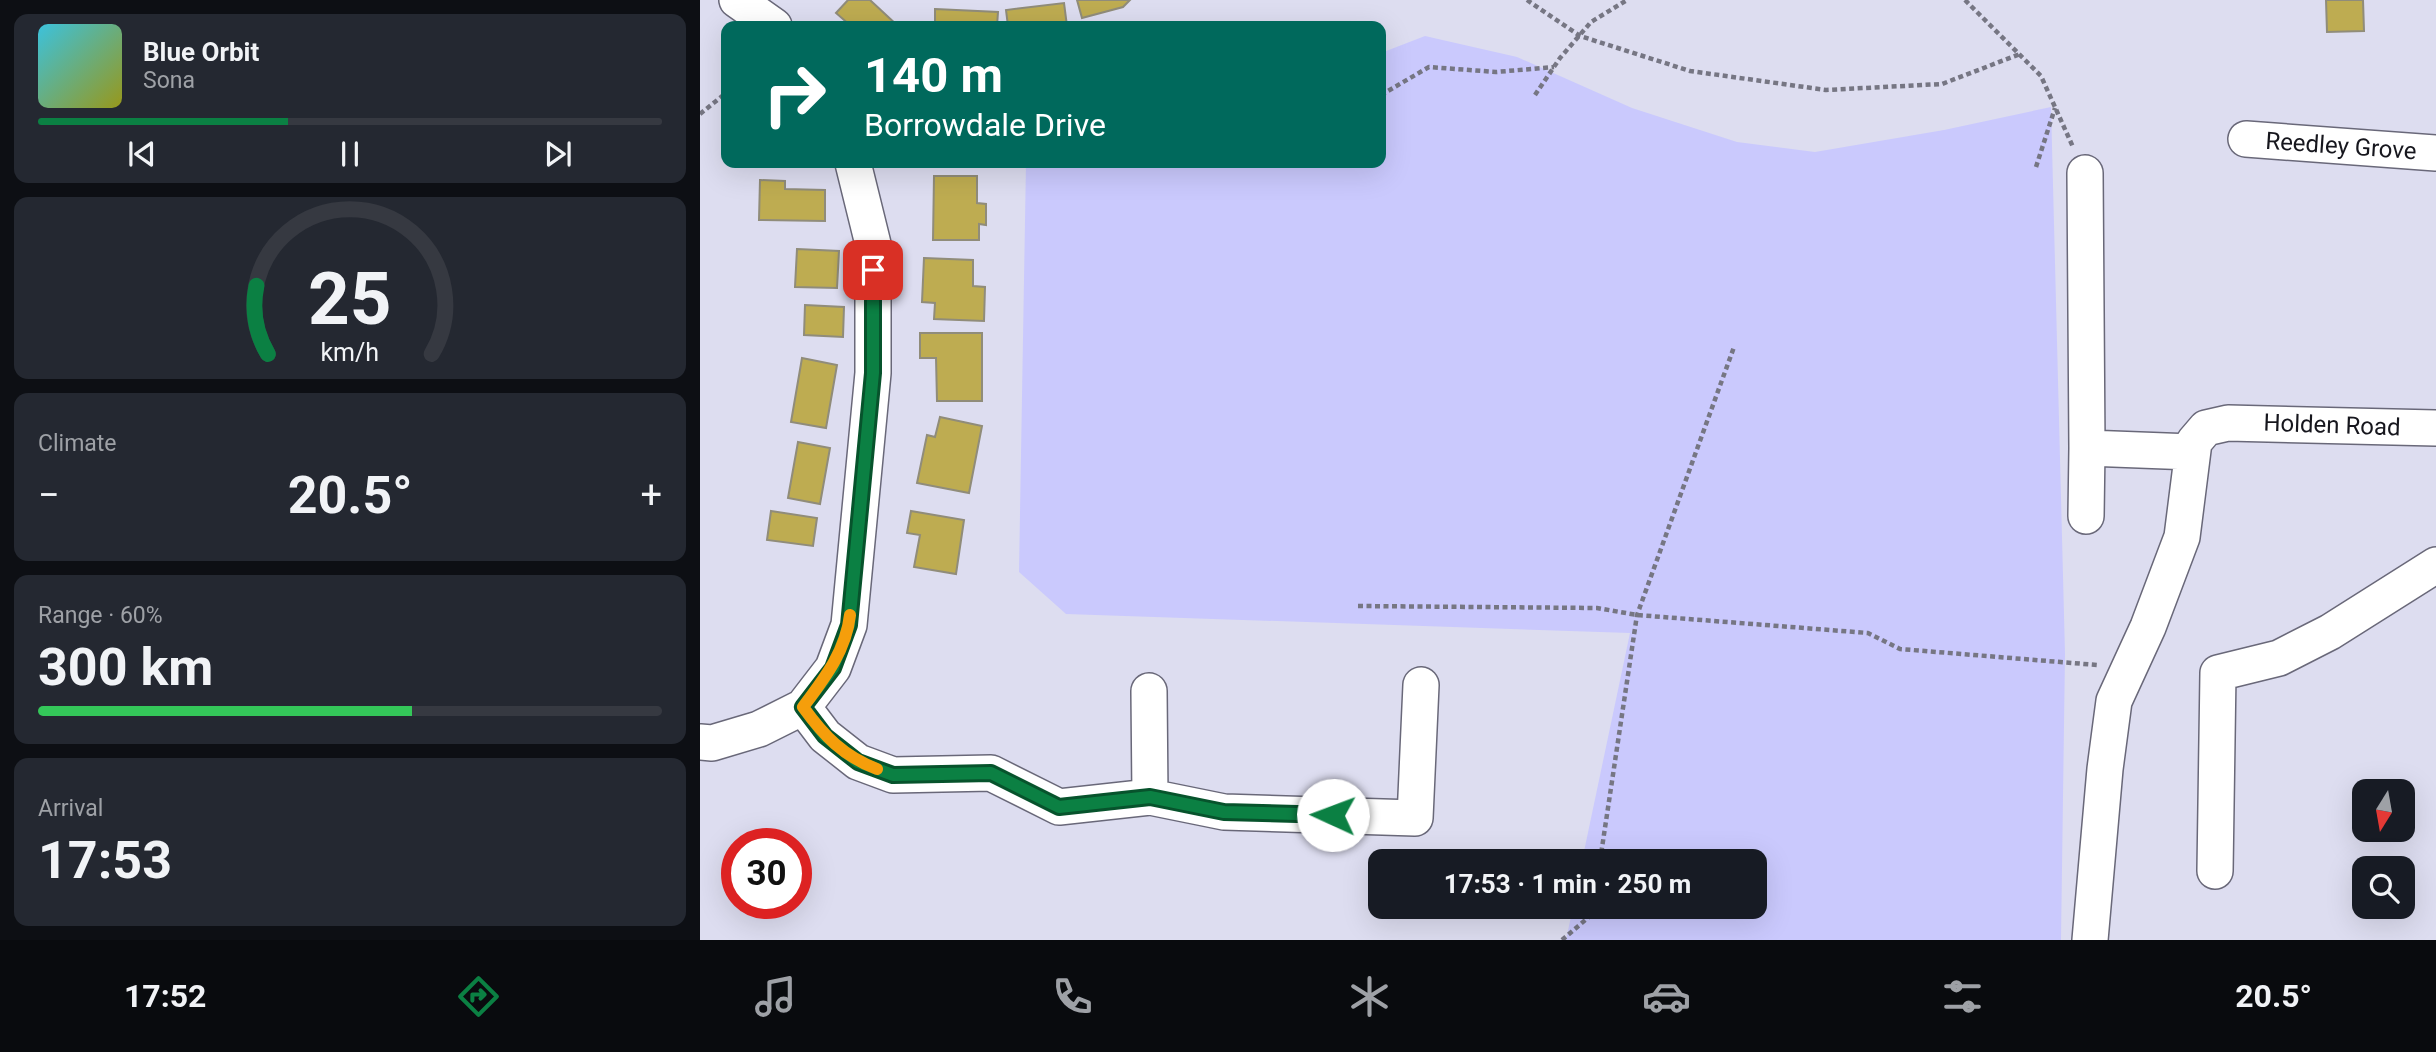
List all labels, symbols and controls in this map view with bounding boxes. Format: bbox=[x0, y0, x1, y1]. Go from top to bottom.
text: Blue Orbit bbox=[143, 37, 259, 67]
text: 140 m bbox=[864, 47, 1003, 104]
icon: right bbox=[749, 49, 840, 140]
text: Sona bbox=[143, 67, 195, 94]
text: Borrowdale Drive bbox=[864, 106, 1106, 144]
street label: Reedley Grove bbox=[2264, 127, 2418, 165]
icon: previous bbox=[123, 135, 161, 173]
icon: pause bbox=[331, 135, 369, 173]
icon: next bbox=[539, 135, 577, 173]
pin bbox=[843, 240, 903, 300]
icon: arrive bbox=[854, 251, 892, 289]
text: 25 bbox=[308, 256, 392, 342]
text: km/h bbox=[321, 337, 379, 366]
street label: Holden Road bbox=[2263, 409, 2401, 441]
text: Climate bbox=[38, 430, 117, 457]
text: 20.5° bbox=[288, 465, 413, 526]
text: − bbox=[38, 473, 60, 517]
text: + bbox=[640, 473, 662, 517]
text: Range · 60% bbox=[38, 602, 163, 629]
text: 300 km bbox=[38, 637, 213, 698]
position arrow bbox=[1296, 778, 1370, 852]
north arrow bbox=[2352, 779, 2415, 842]
map controls bbox=[2352, 779, 2415, 919]
text: Arrival bbox=[38, 795, 103, 822]
speed limit sign: 30 bbox=[721, 828, 812, 919]
text: 17:53 bbox=[38, 830, 172, 891]
button: search bbox=[2352, 856, 2415, 919]
text: 17:53 · 1 min · 250 m bbox=[1444, 869, 1691, 899]
icon: directions bbox=[454, 972, 503, 1021]
icon: music bbox=[751, 972, 800, 1021]
icon: phone bbox=[1048, 972, 1097, 1021]
icon: climate bbox=[1345, 972, 1394, 1021]
icon: car bbox=[1642, 972, 1691, 1021]
icon: filters bbox=[1938, 972, 1987, 1021]
text: 17:52 bbox=[124, 977, 206, 1015]
text: 20.5° bbox=[2235, 977, 2312, 1015]

